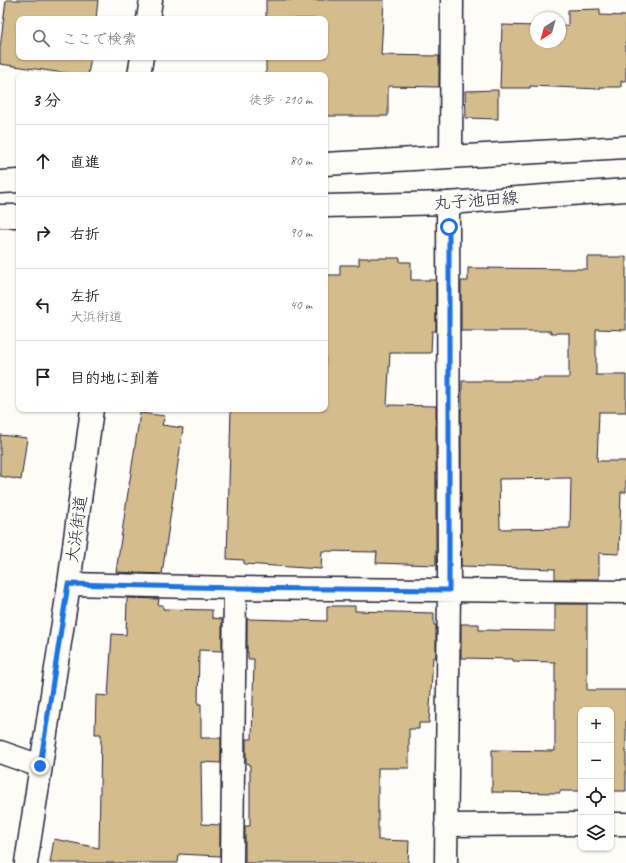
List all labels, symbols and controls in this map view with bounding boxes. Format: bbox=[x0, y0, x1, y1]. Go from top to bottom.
north arrow bbox=[530, 12, 566, 48]
search box bbox=[16, 16, 328, 60]
icon: search bbox=[30, 27, 52, 49]
text: ここで検索 bbox=[62, 30, 137, 49]
text: 3 分 bbox=[32, 90, 61, 111]
text: 徒歩 · 210 m bbox=[249, 92, 312, 108]
icon: ahead bbox=[32, 150, 54, 172]
text: 直進 bbox=[70, 153, 100, 172]
text: 80 m bbox=[290, 153, 312, 169]
street label: 丸子池田線 bbox=[433, 187, 519, 214]
route start bbox=[440, 218, 458, 236]
icon: right bbox=[32, 222, 54, 244]
text: 右折 bbox=[70, 225, 100, 244]
text: 90 m bbox=[290, 225, 312, 241]
text: 左折 bbox=[70, 287, 100, 306]
icon: left bbox=[32, 294, 54, 316]
text: 40 m bbox=[290, 297, 312, 313]
text: 大浜街道 bbox=[70, 309, 122, 325]
icon: arrive bbox=[32, 366, 54, 388]
text: 目的地に到着 bbox=[70, 369, 160, 388]
street label: 大浜街道 bbox=[61, 494, 92, 564]
map controls bbox=[578, 707, 614, 851]
button: + bbox=[578, 707, 614, 743]
button: − bbox=[578, 743, 614, 779]
route end bbox=[31, 757, 49, 775]
button: locate bbox=[578, 779, 614, 815]
button: layers bbox=[578, 815, 614, 851]

